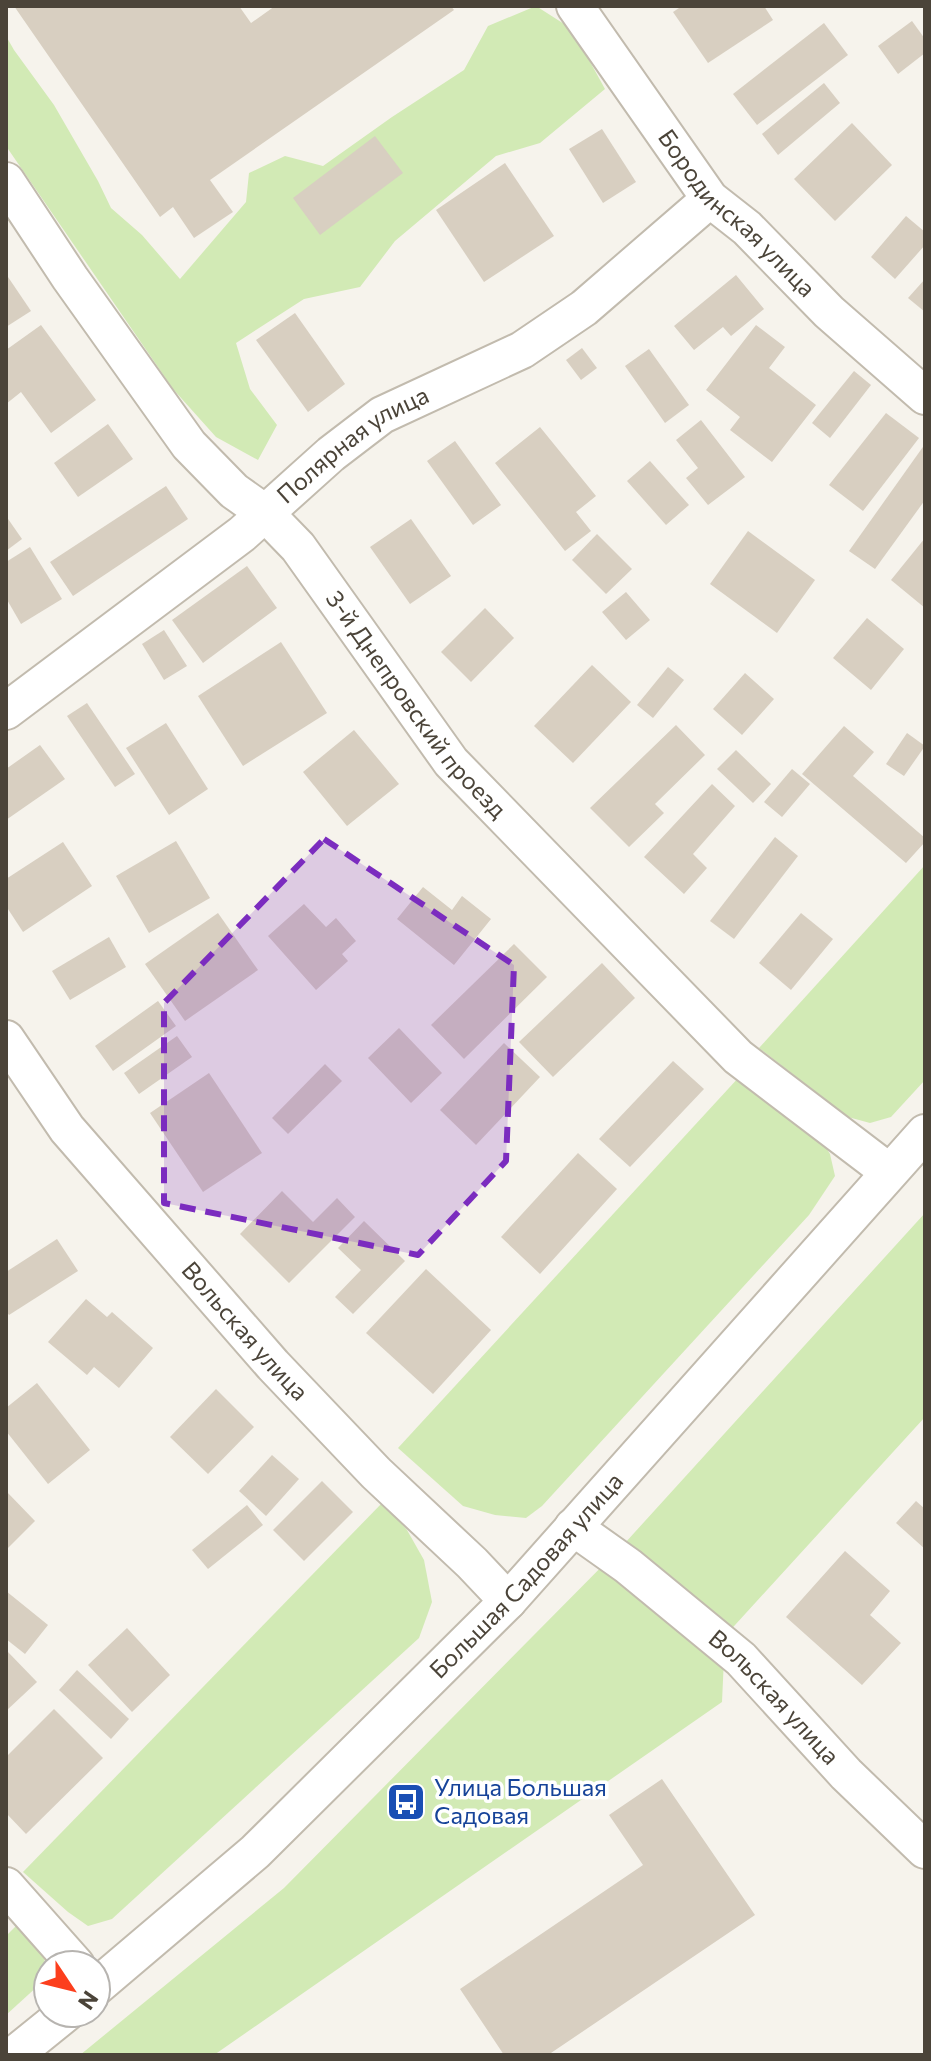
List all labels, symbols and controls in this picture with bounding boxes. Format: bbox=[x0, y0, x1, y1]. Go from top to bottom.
street label: Бородинская улица bbox=[653, 123, 822, 302]
street label: Полярная улица bbox=[270, 379, 433, 509]
street label: 3-й Днепровский проезд bbox=[321, 584, 513, 823]
street label: Вольская улица bbox=[176, 1255, 315, 1406]
street label: Большая Садовая улица bbox=[423, 1466, 628, 1684]
street label: Вольская улица bbox=[704, 1623, 846, 1770]
place label: Улица Большая Садовая bbox=[434, 1772, 607, 1829]
bus stop icon: Улица Большая Садовая bbox=[385, 1781, 427, 1823]
north arrow bbox=[32, 1949, 112, 2029]
text: N bbox=[73, 1986, 105, 2015]

